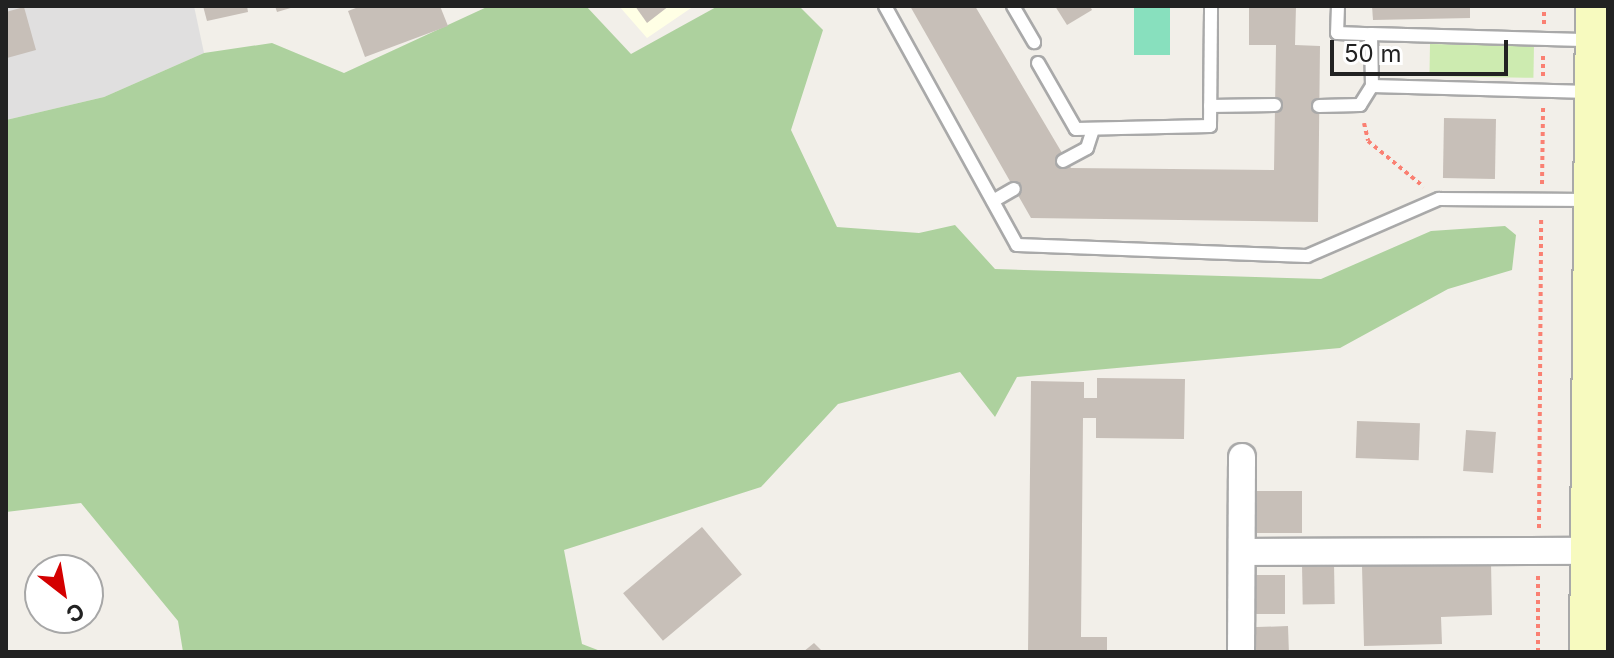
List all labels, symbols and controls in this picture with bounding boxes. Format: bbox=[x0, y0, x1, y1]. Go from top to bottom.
scale bar bbox=[1334, 24, 1512, 74]
text: 50 m bbox=[1344, 39, 1402, 68]
north arrow bbox=[24, 554, 104, 634]
text: С bbox=[62, 598, 89, 628]

